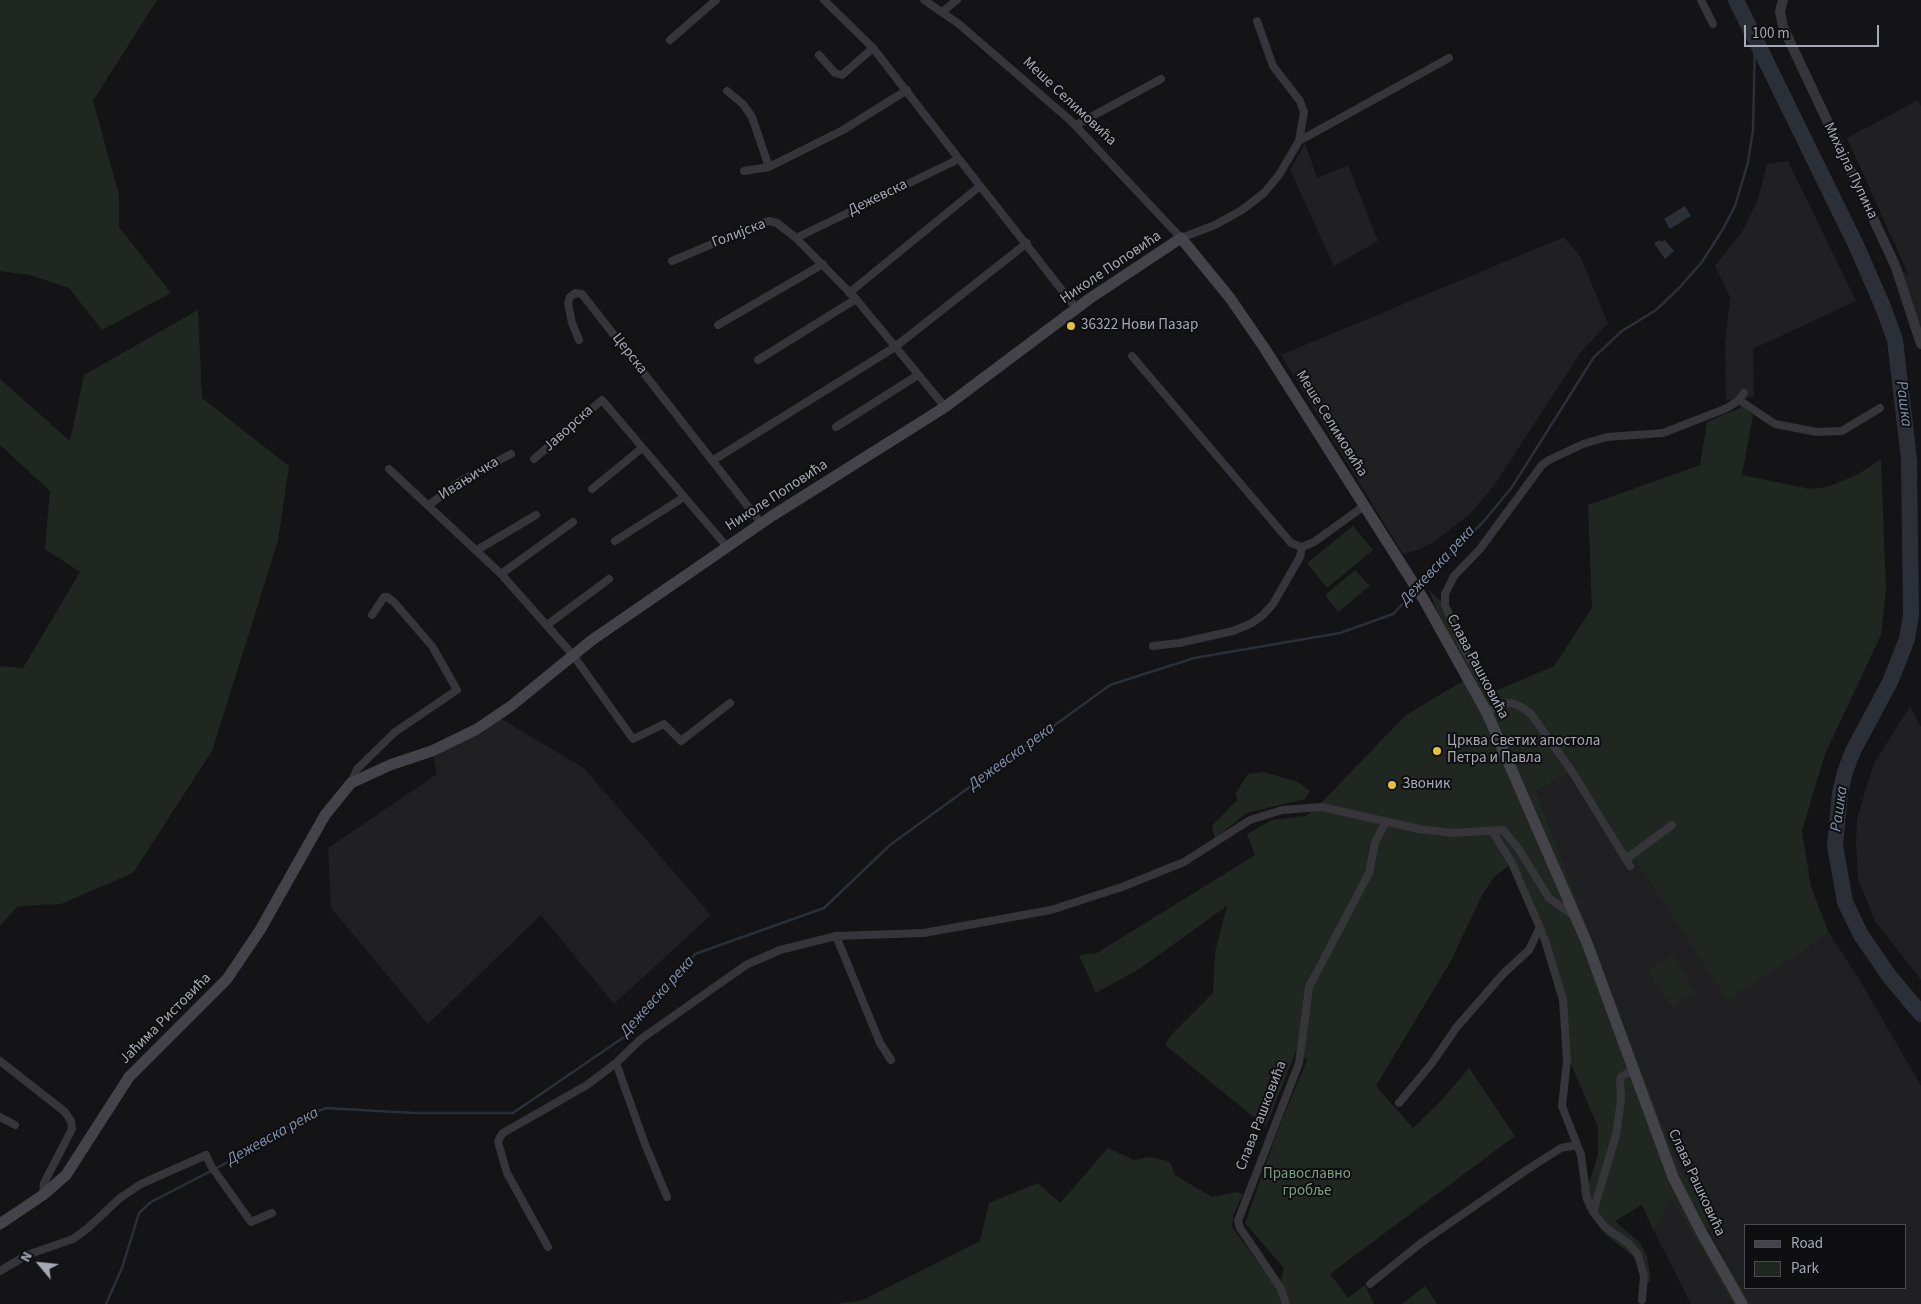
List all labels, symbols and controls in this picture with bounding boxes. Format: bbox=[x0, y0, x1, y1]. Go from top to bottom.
scale bar bbox=[1746, 15, 1881, 47]
text: 100 m bbox=[1752, 23, 1790, 44]
street label: Меше Селимовића bbox=[1018, 54, 1120, 150]
street label: Михајла Пупина bbox=[1819, 120, 1881, 222]
street label: Дежевска bbox=[845, 176, 911, 220]
street label: Голијска bbox=[710, 216, 768, 252]
street label: Николе Поповића bbox=[1057, 228, 1165, 308]
place label: 36322 Нови Пазар bbox=[1081, 317, 1198, 335]
marker: 36322 Нови Пазар bbox=[1065, 320, 1077, 332]
street label: Церска bbox=[607, 330, 651, 378]
street label: Меше Селимовића bbox=[1291, 368, 1371, 480]
water label: Рашка bbox=[1891, 380, 1915, 428]
street label: Јаворска bbox=[540, 402, 598, 456]
street label: Ивањичка bbox=[436, 454, 502, 504]
street label: Николе Поповића bbox=[723, 456, 831, 536]
water label: Дежевска река bbox=[1396, 522, 1480, 610]
street label: Слава Рашковића bbox=[1442, 612, 1512, 722]
water label: Дежевска река bbox=[965, 719, 1059, 795]
place label: Црква Светих апостола Петра и Павла bbox=[1447, 733, 1600, 768]
marker: Црква Светих апостола Петра и Павла bbox=[1431, 745, 1443, 757]
place label: Звоник bbox=[1402, 776, 1450, 794]
marker: Звоник bbox=[1386, 779, 1398, 791]
water label: Рашка bbox=[1827, 785, 1853, 833]
water label: Дежевска река bbox=[617, 953, 699, 1041]
street label: Јаћима Ристовића bbox=[117, 970, 215, 1068]
street label: Слава Рашковића bbox=[1233, 1059, 1291, 1173]
water label: Дежевска река bbox=[224, 1104, 322, 1170]
street label: Слава Рашковића bbox=[1663, 1127, 1729, 1239]
park label: Православно гробље bbox=[1263, 1166, 1351, 1201]
legend bbox=[1744, 1224, 1906, 1289]
text: Road bbox=[1791, 1233, 1823, 1254]
north arrow bbox=[15, 1239, 65, 1289]
text: N bbox=[16, 1248, 38, 1266]
text: Park bbox=[1791, 1258, 1819, 1279]

